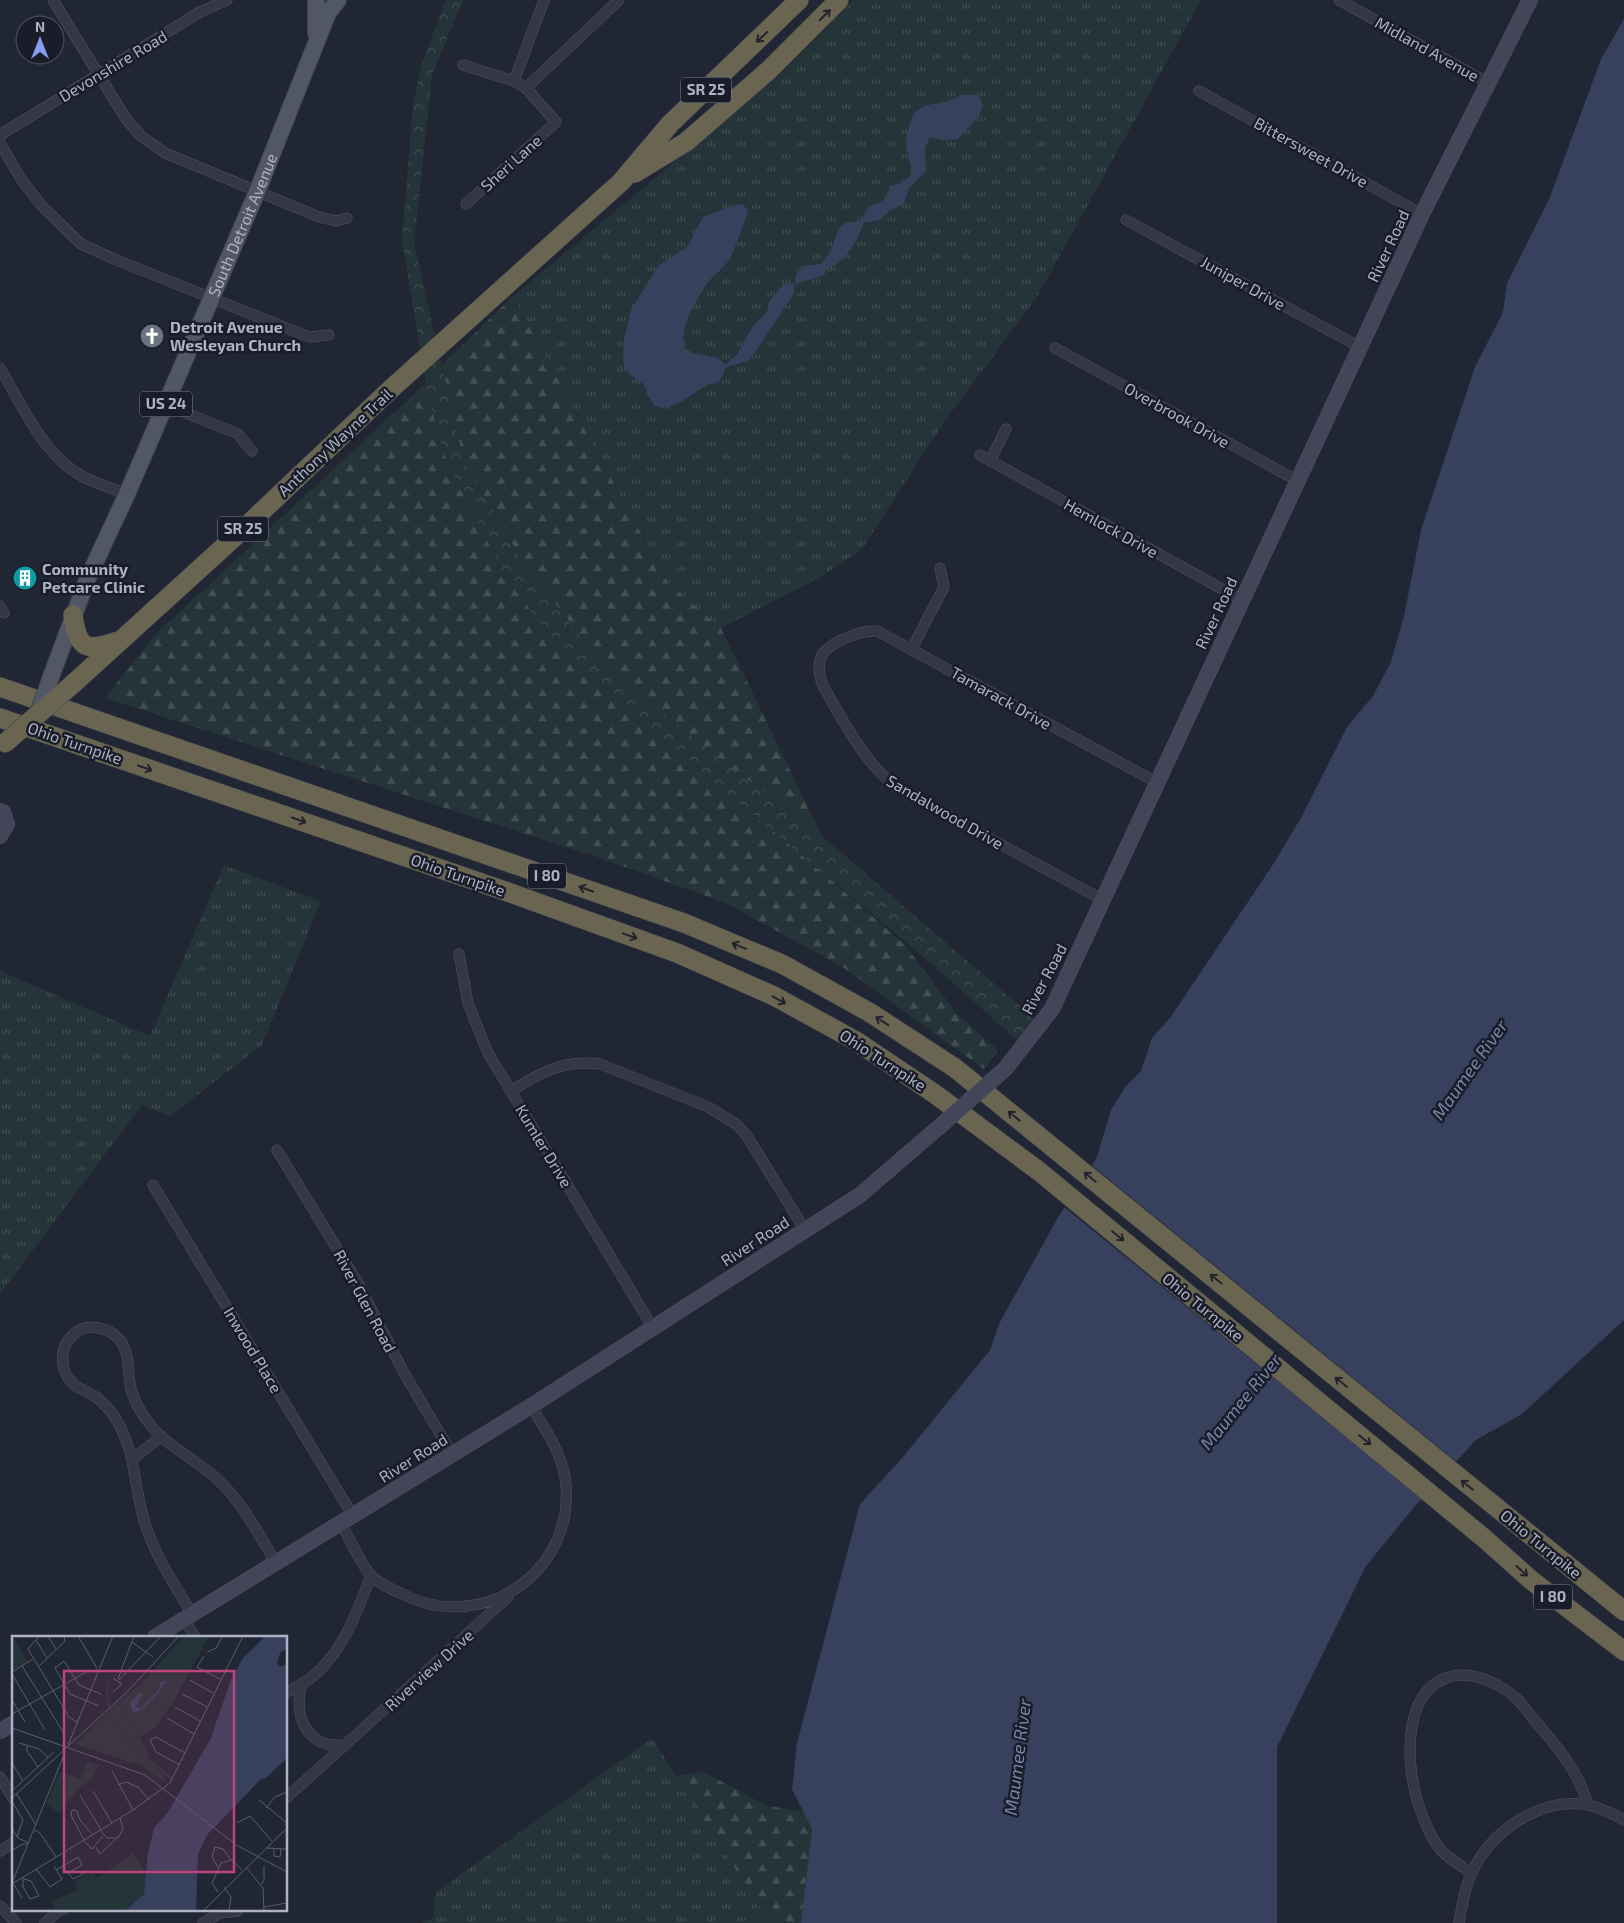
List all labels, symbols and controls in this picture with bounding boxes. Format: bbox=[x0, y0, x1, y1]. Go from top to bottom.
one-way arrow bbox=[818, 9, 831, 21]
street label: Midland Avenue bbox=[1372, 12, 1483, 85]
north arrow bbox=[15, 15, 65, 65]
text: N bbox=[35, 18, 45, 35]
street label: Devonshire Road bbox=[55, 26, 170, 105]
one-way arrow bbox=[756, 31, 769, 43]
road number: SR 25 bbox=[681, 78, 731, 102]
street label: Bittersweet Drive bbox=[1251, 112, 1371, 191]
street label: Sheri Lane bbox=[476, 130, 545, 195]
street label: South Detroit Avenue bbox=[203, 150, 280, 299]
street label: River Road bbox=[1363, 207, 1412, 285]
street label: Juniper Drive bbox=[1198, 252, 1289, 313]
place label: Detroit Avenue Wesleyan Church bbox=[170, 317, 301, 355]
church icon: Detroit Avenue Wesleyan Church bbox=[139, 323, 165, 349]
street label: Overbrook Drive bbox=[1121, 378, 1233, 451]
street label: Anthony Wayne Trail bbox=[273, 384, 396, 500]
road number: US 24 bbox=[140, 392, 192, 416]
street label: Hemlock Drive bbox=[1061, 494, 1162, 561]
road number: SR 25 bbox=[218, 516, 268, 542]
place label: Community Petcare Clinic bbox=[42, 559, 145, 596]
building icon: Community Petcare Clinic bbox=[12, 565, 38, 591]
street label: River Road bbox=[1191, 574, 1240, 652]
street label: Tamarack Drive bbox=[948, 662, 1055, 733]
street label: Ohio Turnpike bbox=[25, 717, 125, 768]
one-way arrow bbox=[137, 764, 153, 773]
street label: Sandalwood Drive bbox=[884, 770, 1007, 853]
one-way arrow bbox=[291, 816, 307, 826]
street label: Ohio Turnpike bbox=[408, 849, 508, 900]
road number: I 80 bbox=[528, 864, 566, 888]
one-way arrow bbox=[579, 884, 595, 893]
one-way arrow bbox=[621, 932, 637, 941]
one-way arrow bbox=[732, 940, 747, 950]
street label: River Road bbox=[1017, 940, 1070, 1017]
one-way arrow bbox=[771, 995, 786, 1005]
water label: Maumee River bbox=[1427, 1014, 1512, 1124]
one-way arrow bbox=[876, 1016, 890, 1026]
street label: Ohio Turnpike bbox=[837, 1025, 930, 1094]
street label: Kumler Drive bbox=[512, 1101, 577, 1191]
one-way arrow bbox=[1008, 1110, 1021, 1121]
one-way arrow bbox=[1083, 1171, 1096, 1182]
street label: River Road bbox=[717, 1212, 792, 1270]
one-way arrow bbox=[1111, 1231, 1124, 1242]
street label: River Glen Road bbox=[330, 1246, 400, 1355]
street label: Ohio Turnpike bbox=[1159, 1268, 1248, 1345]
one-way arrow bbox=[1209, 1274, 1222, 1285]
street label: Inwood Place bbox=[220, 1303, 287, 1396]
water label: Maumee River bbox=[1195, 1348, 1286, 1454]
one-way arrow bbox=[1335, 1376, 1348, 1387]
street label: River Road bbox=[375, 1429, 451, 1486]
one-way arrow bbox=[1358, 1434, 1371, 1445]
one-way arrow bbox=[1461, 1479, 1474, 1490]
street label: Ohio Turnpike bbox=[1497, 1505, 1586, 1582]
one-way arrow bbox=[1515, 1566, 1528, 1577]
road number: I 80 bbox=[1534, 1584, 1572, 1610]
street label: Riverview Drive bbox=[380, 1625, 477, 1714]
inset map bbox=[12, 1636, 288, 1910]
water label: Maumee River bbox=[999, 1697, 1035, 1816]

